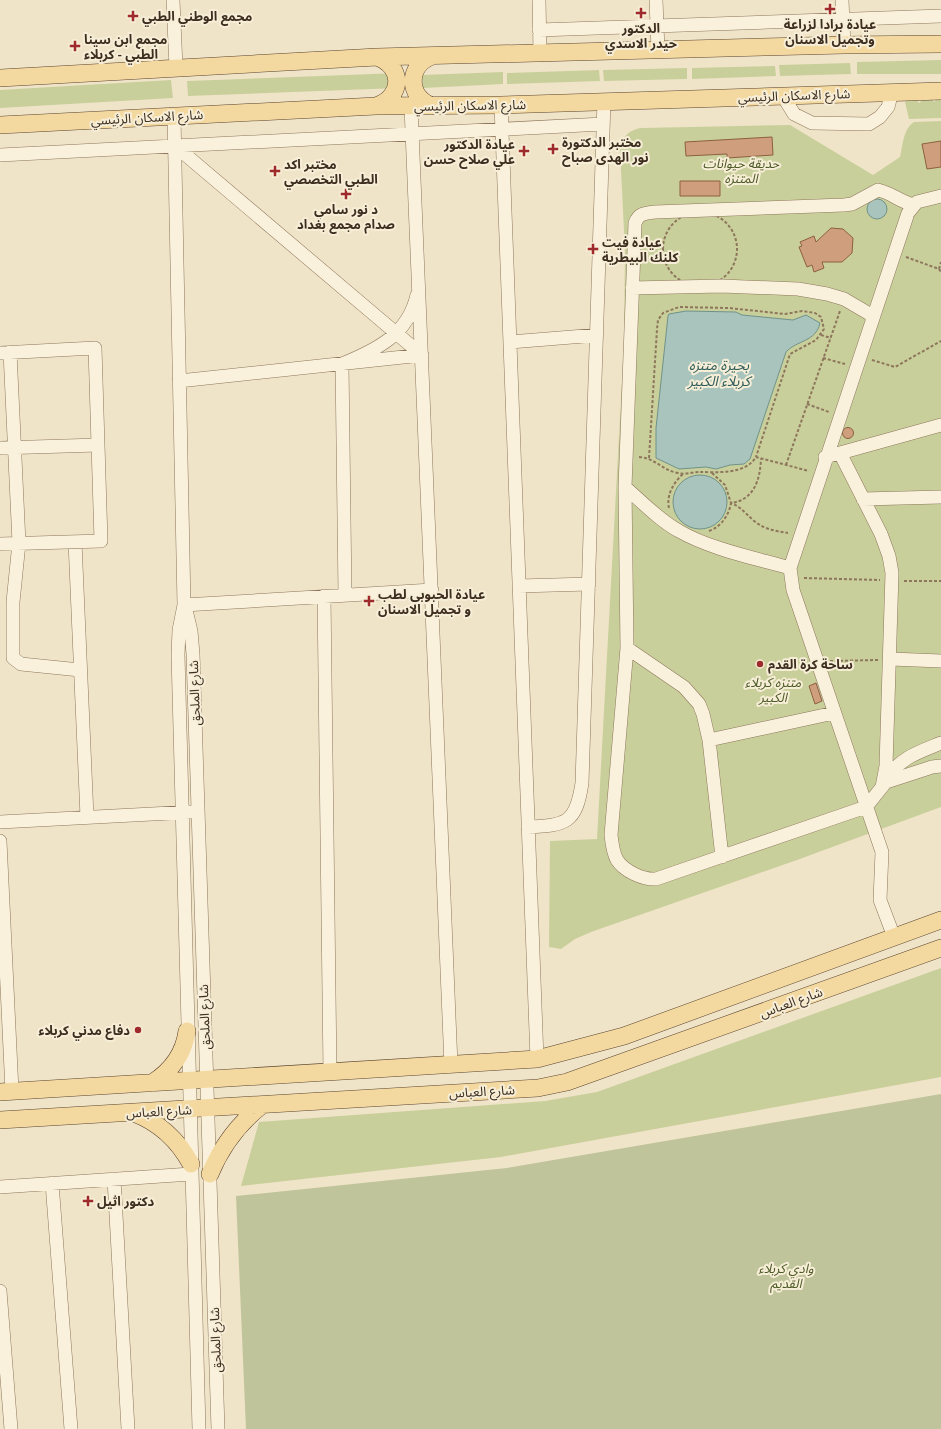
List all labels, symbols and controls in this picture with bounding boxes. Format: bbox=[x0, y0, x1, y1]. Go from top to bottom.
marker: عيادة برادا لزراعة وتجميل الاسنان bbox=[824, 3, 836, 15]
place label: مجمع الوطني الطبي bbox=[142, 7, 252, 27]
marker: الدكتور حيدر الاسدي bbox=[635, 7, 647, 19]
marker: مجمع الوطني الطبي bbox=[127, 10, 139, 22]
place label: عيادة برادا لزراعة وتجميل الاسنان bbox=[784, 15, 876, 48]
place label: الدكتور حيدر الاسدي bbox=[605, 19, 677, 54]
place label: مجمع ابن سينا الطبي - كربلاء bbox=[84, 30, 167, 65]
marker: مجمع ابن سينا الطبي - كربلاء bbox=[69, 40, 81, 52]
street label: شارع الاسكان الرئيسي bbox=[738, 84, 851, 108]
street label: شارع الاسكان الرئيسي bbox=[414, 95, 526, 117]
street label: شارع الاسكان الرئيسي bbox=[90, 105, 204, 131]
place label: مختبر الدكتورة نور الهدى صباح bbox=[562, 133, 649, 167]
place label: عيادة الدكتور علي صلاح حسن bbox=[424, 135, 515, 170]
marker: مختبر الدكتورة نور الهدى صباح bbox=[547, 143, 559, 155]
marker: عيادة الدكتور علي صلاح حسن bbox=[518, 145, 530, 157]
park label: حديقة حيوانات المتنزه bbox=[703, 154, 780, 187]
place label: مختبر اكد الطبي التخصصي bbox=[284, 155, 378, 190]
marker: مختبر اكد الطبي التخصصي bbox=[269, 165, 281, 177]
marker: د نور سامي صدام مجمع بغداد bbox=[340, 188, 352, 200]
place label: د نور سامي صدام مجمع بغداد bbox=[297, 200, 395, 234]
place label: عيادة فيت كلنك البيطرية bbox=[602, 233, 678, 266]
marker: عيادة فيت كلنك البيطرية bbox=[587, 243, 599, 255]
water label: بحيرة متنزه كربلاء الكبير bbox=[687, 355, 753, 390]
place label: عيادة الحبوبي لطب و تجميل الاسنان bbox=[378, 585, 485, 618]
marker: عيادة الحبوبي لطب و تجميل الاسنان bbox=[363, 595, 375, 607]
place label: ساحة كرة القدم bbox=[768, 655, 853, 674]
marker: ساحة كرة القدم bbox=[755, 659, 765, 669]
street label: شارع الملحق bbox=[184, 660, 206, 726]
park label: متنزه كربلاء الكبير bbox=[745, 673, 801, 706]
street label: شارع العباس bbox=[757, 982, 826, 1024]
street label: شارع الملحق bbox=[194, 984, 216, 1050]
place label: دفاع مدني كربلاء bbox=[38, 1021, 130, 1041]
marker: دفاع مدني كربلاء bbox=[133, 1025, 143, 1035]
street label: شارع العباس bbox=[449, 1080, 515, 1104]
street label: شارع العباس bbox=[126, 1100, 192, 1124]
place label: دكتور اثيل bbox=[97, 1192, 155, 1210]
marker: دكتور اثيل bbox=[82, 1195, 94, 1207]
park label: وادي كربلاء القديم bbox=[758, 1259, 814, 1294]
street label: شارع الملحق bbox=[205, 1307, 227, 1373]

